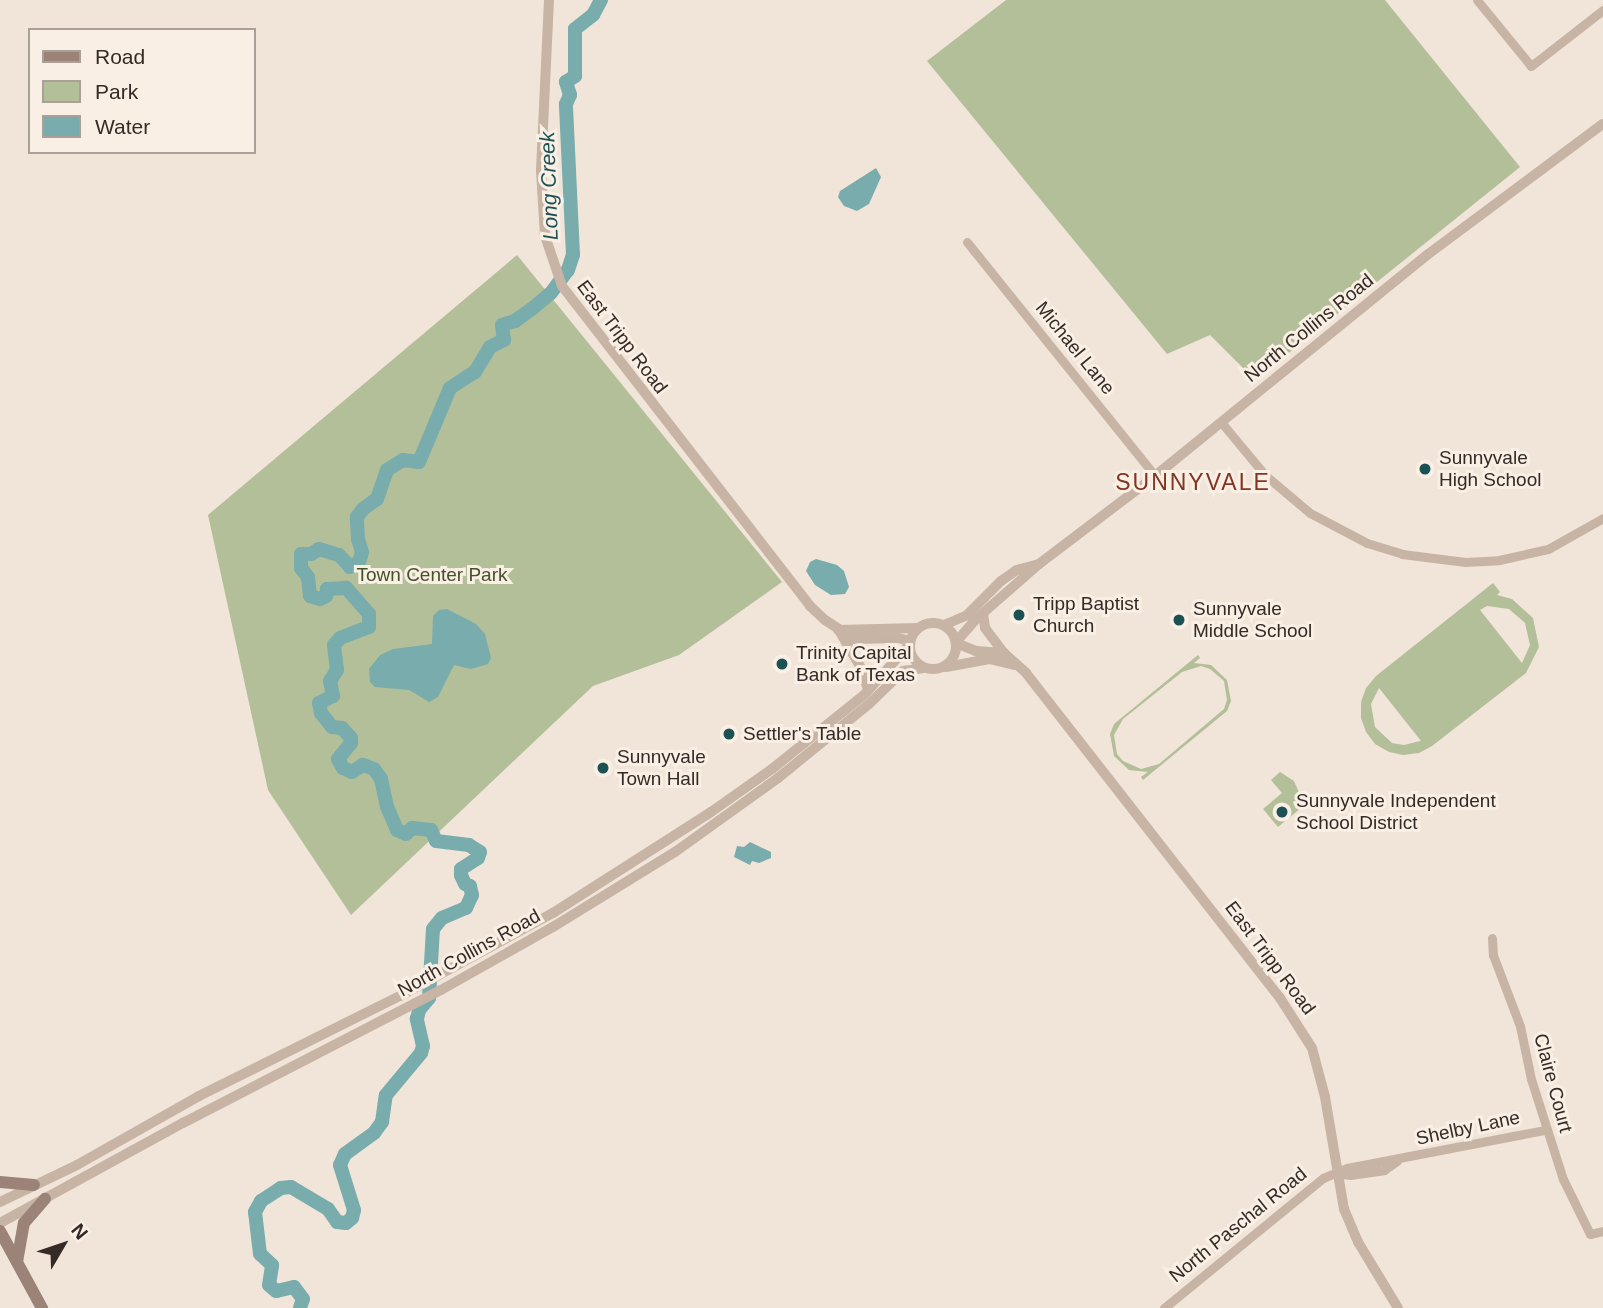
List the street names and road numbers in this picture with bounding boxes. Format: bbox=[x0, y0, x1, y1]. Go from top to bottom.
street label: North Collins Road bbox=[1240, 269, 1378, 387]
street label: East Tripp Road bbox=[572, 276, 672, 398]
street label: Michael Lane bbox=[1031, 297, 1119, 399]
street label: East Tripp Road bbox=[1220, 897, 1320, 1019]
street label: North Collins Road bbox=[394, 904, 544, 1002]
street label: Claire Court bbox=[1529, 1031, 1577, 1135]
street label: Shelby Lane bbox=[1414, 1106, 1522, 1150]
street label: North Paschal Road bbox=[1165, 1163, 1311, 1287]

